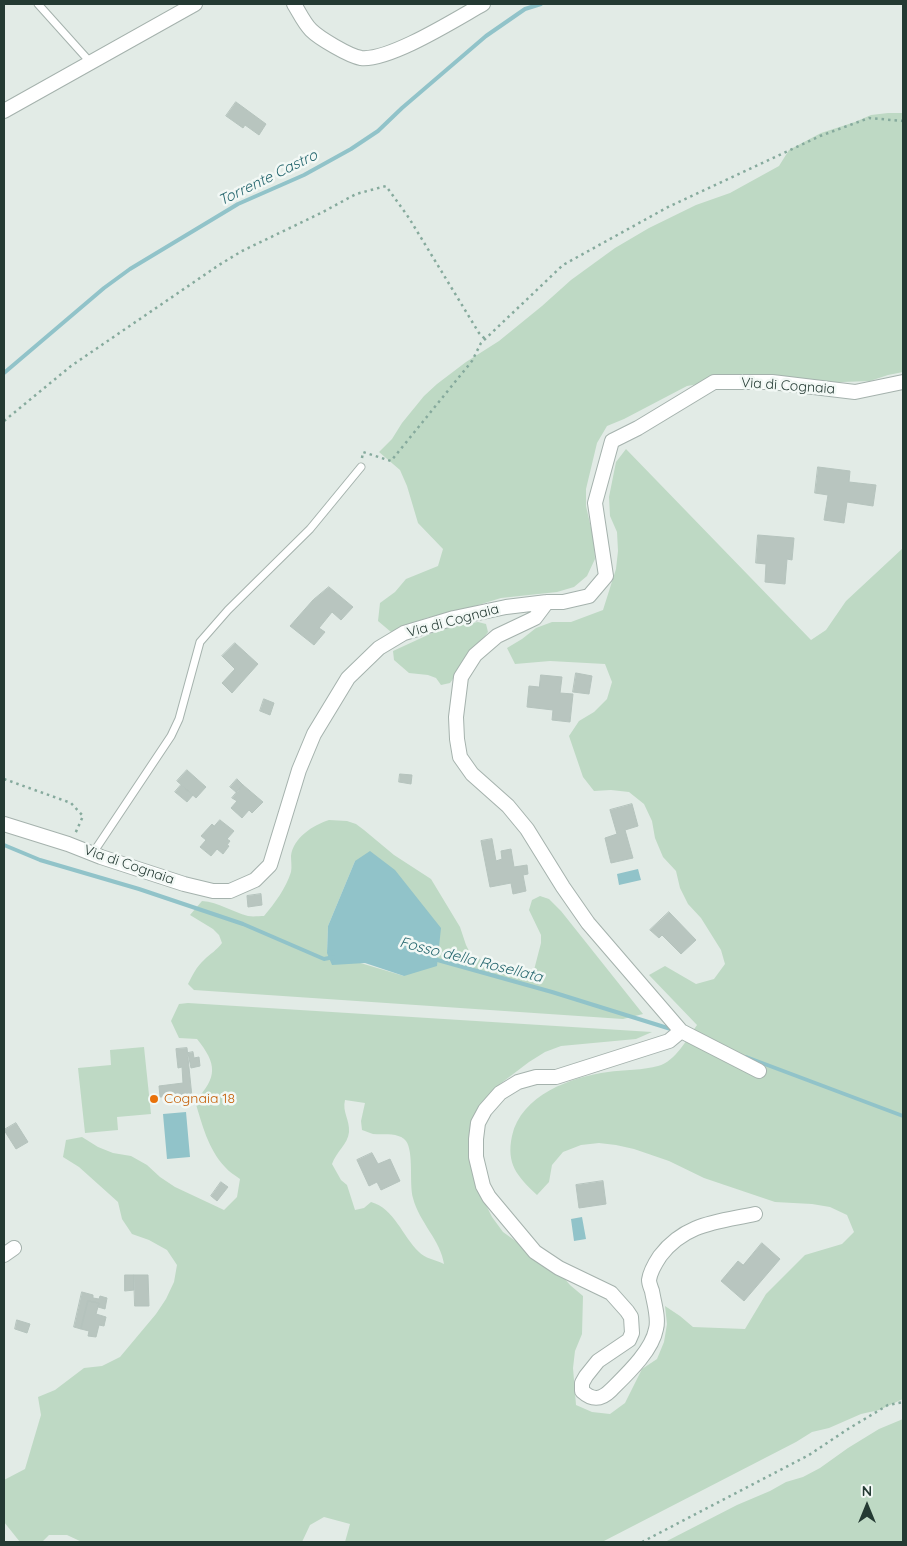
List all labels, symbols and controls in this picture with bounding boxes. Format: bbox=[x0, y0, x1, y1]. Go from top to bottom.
water label: Torrente Castro bbox=[216, 146, 320, 210]
street label: Via di Cognaia bbox=[740, 374, 836, 398]
street label: Via di Cognaia bbox=[405, 601, 501, 641]
street label: Via di Cognaia bbox=[82, 842, 176, 888]
water label: Fosso della Rosellata bbox=[398, 933, 544, 987]
place label: Cognaia 18 bbox=[164, 1091, 235, 1107]
marker: Cognaia 18 bbox=[148, 1093, 160, 1105]
north arrow bbox=[842, 1481, 892, 1531]
text: N bbox=[862, 1482, 872, 1500]

